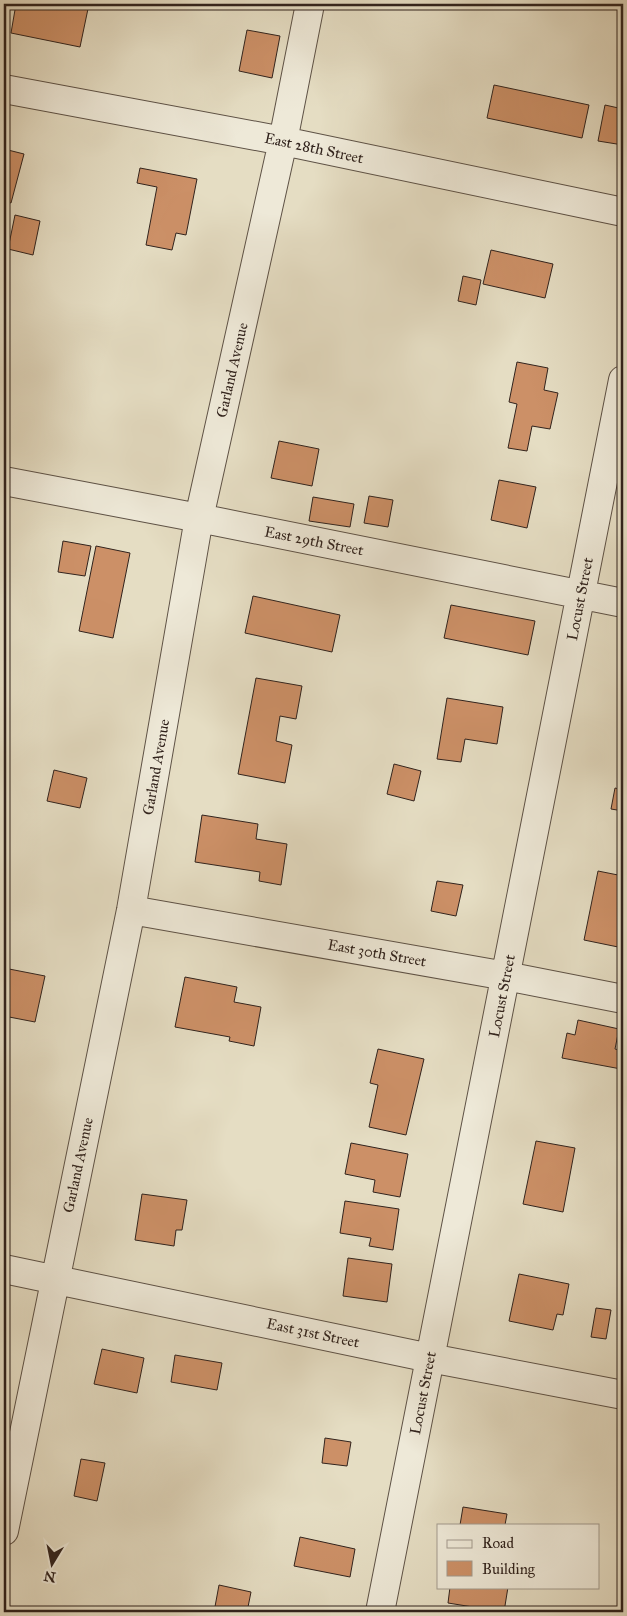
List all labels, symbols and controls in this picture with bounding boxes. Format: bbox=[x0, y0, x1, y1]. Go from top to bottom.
street label: East 28th Street bbox=[263, 129, 366, 167]
street label: Garland Avenue bbox=[212, 321, 252, 419]
street label: East 29th Street bbox=[263, 523, 366, 560]
street label: Locust Street bbox=[563, 555, 597, 642]
street label: Garland Avenue bbox=[139, 718, 173, 816]
street label: East 30th Street bbox=[326, 935, 428, 971]
street label: Locust Street bbox=[485, 952, 519, 1039]
street label: Garland Avenue bbox=[59, 1116, 97, 1214]
street label: East 31st Street bbox=[265, 1314, 362, 1352]
street label: Locust Street bbox=[406, 1349, 440, 1436]
legend bbox=[437, 1524, 600, 1588]
text: Road bbox=[482, 1534, 514, 1552]
north arrow bbox=[28, 1538, 78, 1588]
text: Building bbox=[482, 1560, 536, 1578]
text: N bbox=[42, 1567, 57, 1586]

